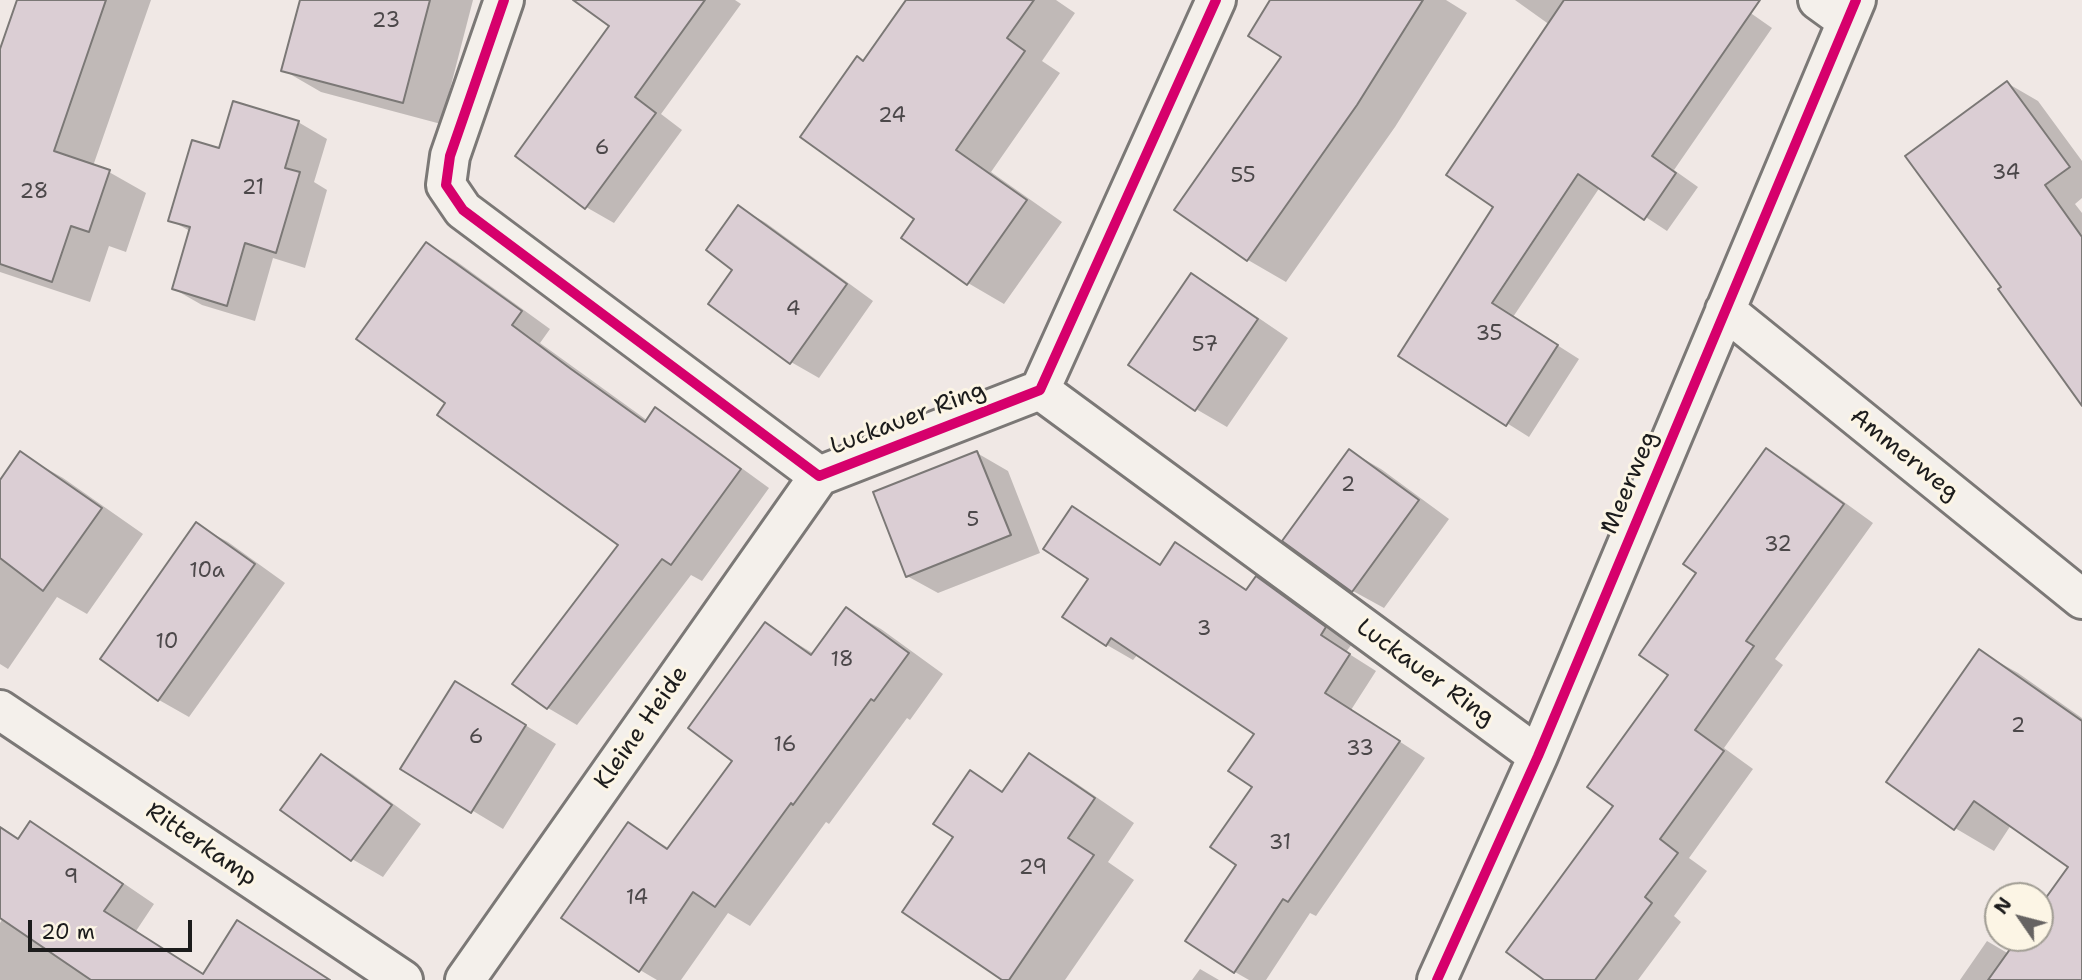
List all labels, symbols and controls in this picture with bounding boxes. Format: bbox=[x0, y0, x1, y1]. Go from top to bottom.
house number: 23 bbox=[372, 9, 400, 35]
house number: 24 bbox=[878, 104, 906, 130]
house number: 6 bbox=[595, 136, 609, 162]
house number: 34 bbox=[1992, 161, 2020, 187]
house number: 55 bbox=[1230, 164, 1256, 190]
house number: 21 bbox=[242, 176, 264, 202]
house number: 28 bbox=[20, 180, 48, 206]
house number: 4 bbox=[786, 297, 800, 323]
house number: 35 bbox=[1476, 322, 1502, 348]
house number: 57 bbox=[1192, 333, 1218, 359]
street label: Luckauer Ring bbox=[826, 376, 990, 462]
street label: Ammerweg bbox=[1844, 402, 1964, 508]
street label: Meerweg bbox=[1595, 427, 1665, 539]
house number: 2 bbox=[1341, 473, 1355, 499]
house number: 5 bbox=[967, 508, 979, 534]
house number: 32 bbox=[1764, 533, 1792, 559]
house number: 10a bbox=[189, 559, 225, 585]
street label: Luckauer Ring bbox=[1350, 613, 1500, 733]
house number: 3 bbox=[1197, 617, 1211, 643]
house number: 10 bbox=[156, 630, 178, 656]
house number: 18 bbox=[830, 648, 854, 674]
street label: Kleine Heide bbox=[589, 661, 695, 795]
house number: 2 bbox=[2011, 714, 2025, 740]
house number: 6 bbox=[469, 725, 483, 751]
house number: 16 bbox=[774, 733, 796, 759]
house number: 33 bbox=[1346, 737, 1374, 763]
street label: Ritterkamp bbox=[140, 797, 262, 893]
house number: 31 bbox=[1269, 831, 1291, 857]
house number: 29 bbox=[1019, 856, 1047, 882]
house number: 9 bbox=[64, 865, 78, 891]
north arrow bbox=[1984, 882, 2054, 952]
house number: 14 bbox=[626, 886, 648, 912]
text: N bbox=[1988, 892, 2018, 919]
scale bar bbox=[32, 906, 196, 950]
text: 20 m bbox=[41, 918, 95, 946]

